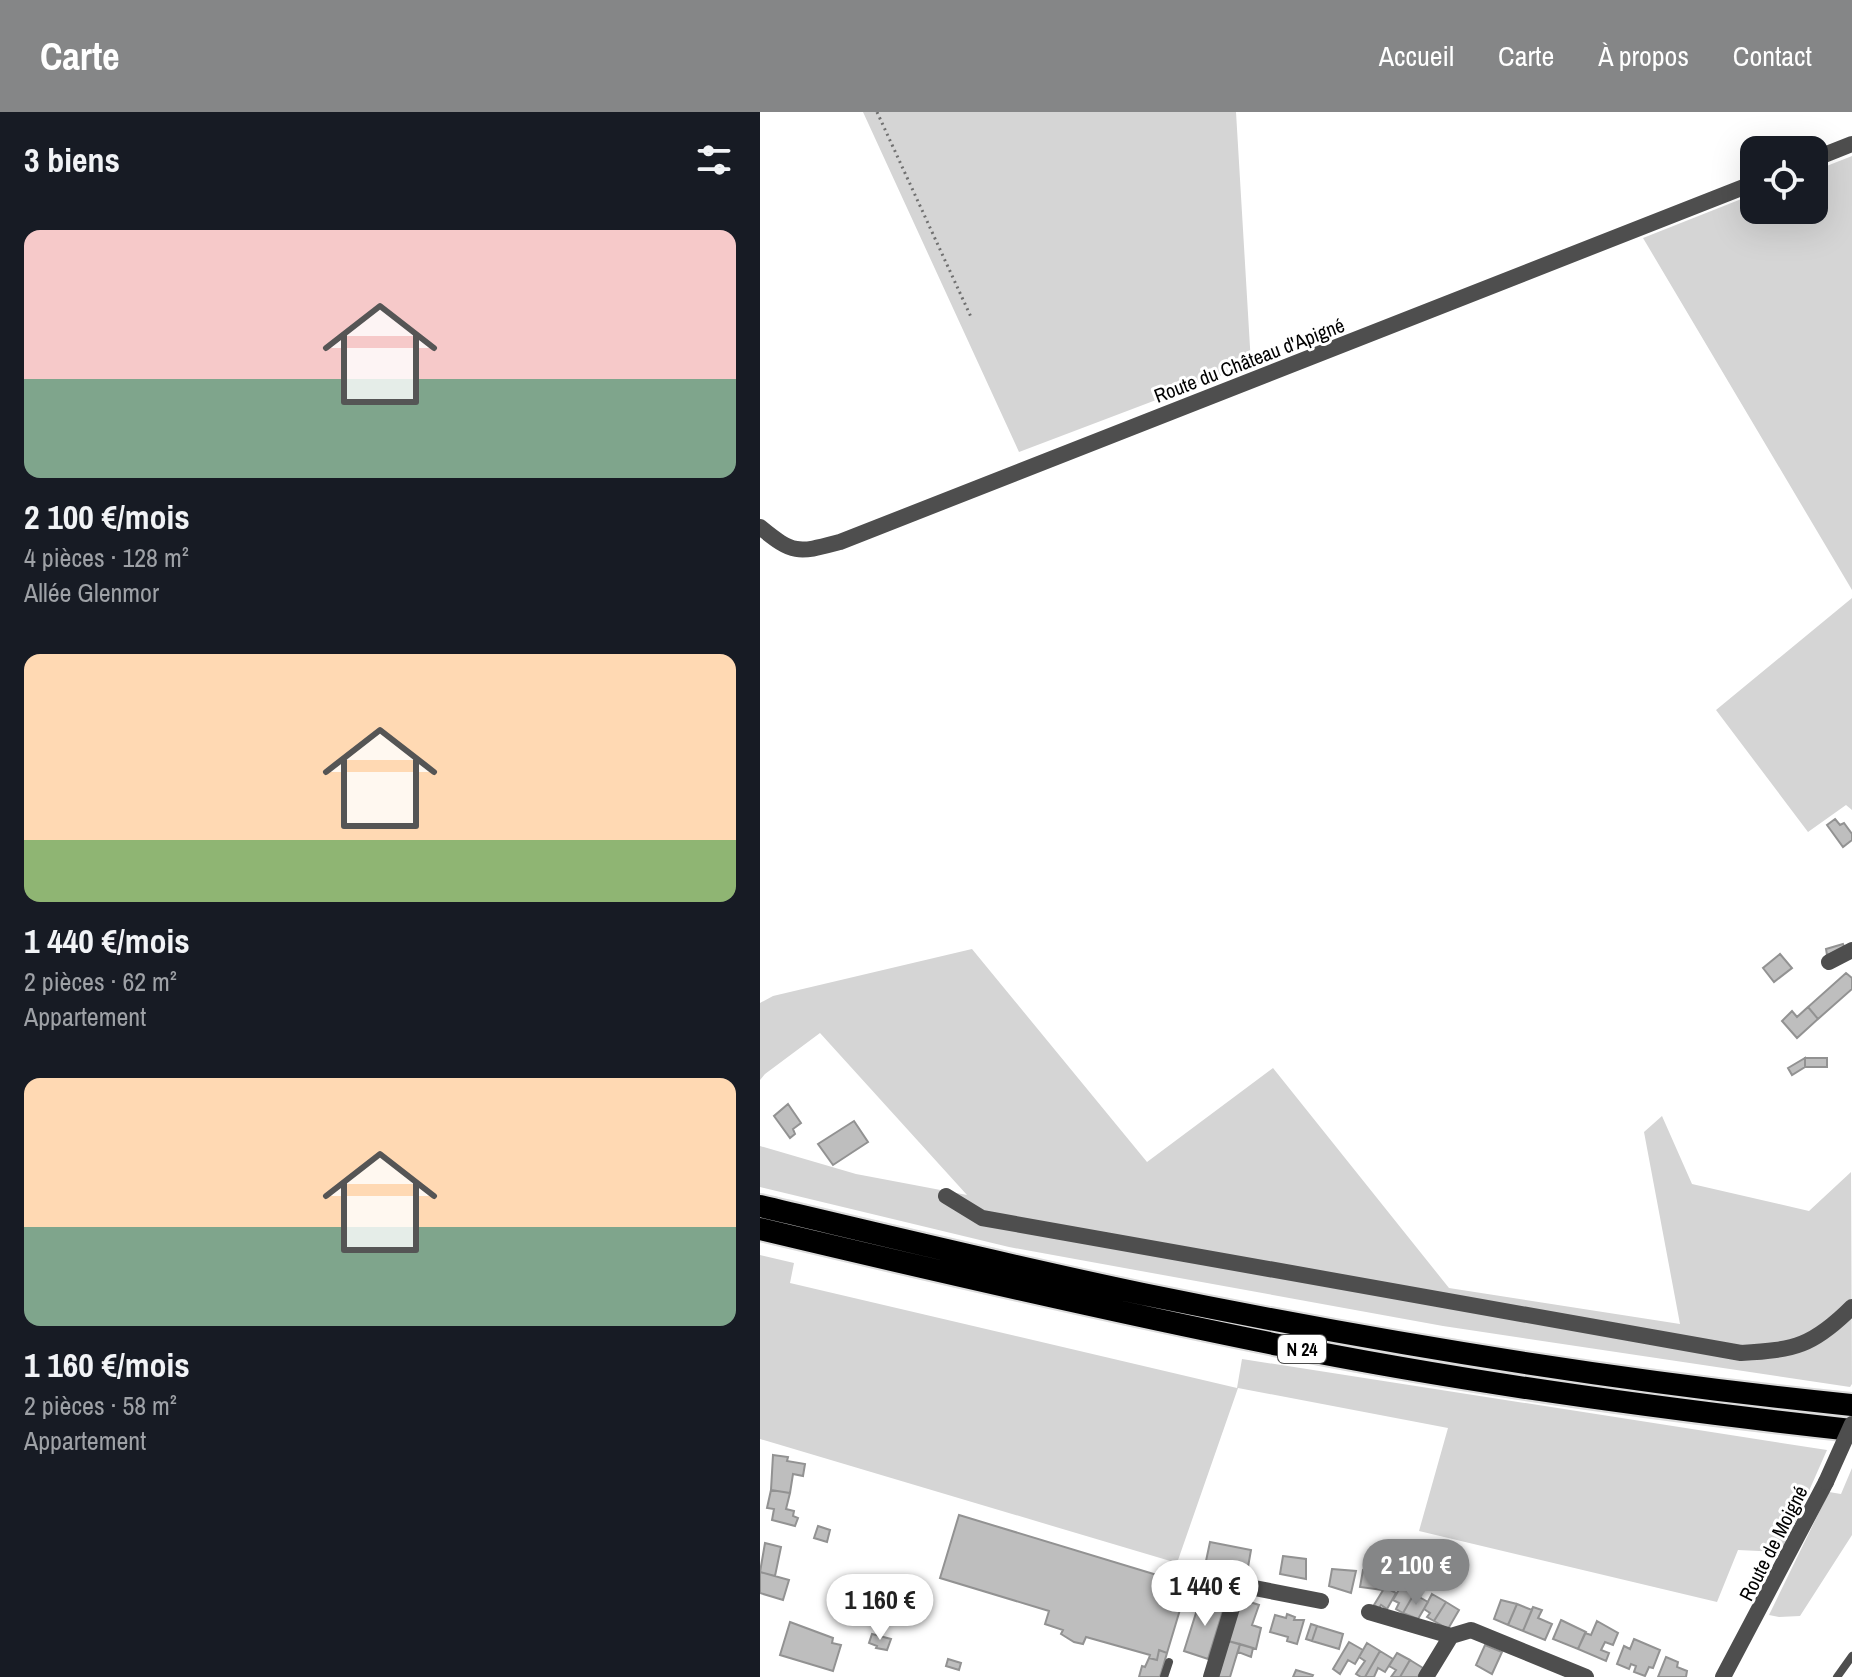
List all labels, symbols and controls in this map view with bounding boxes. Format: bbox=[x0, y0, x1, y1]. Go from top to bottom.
text: Carte bbox=[40, 31, 120, 82]
text: Accueil bbox=[1379, 37, 1454, 75]
text: Carte bbox=[1498, 37, 1554, 75]
text: À propos bbox=[1598, 37, 1689, 75]
text: Contact bbox=[1733, 37, 1812, 75]
map controls bbox=[1740, 136, 1828, 224]
button: locate bbox=[1740, 136, 1828, 224]
text: 3 biens bbox=[24, 137, 120, 183]
icon: filters bbox=[692, 138, 736, 182]
icon: home bbox=[308, 282, 452, 426]
street label: Route du Château d'Apigné bbox=[1150, 311, 1348, 409]
text: 2 100 €/mois bbox=[24, 494, 190, 540]
text: 4 pièces · 128 m² bbox=[24, 540, 189, 575]
text: Allée Glenmor bbox=[24, 575, 159, 610]
icon: home bbox=[308, 706, 452, 850]
text: 1 440 €/mois bbox=[24, 918, 190, 964]
text: 2 pièces · 62 m² bbox=[24, 964, 177, 999]
text: Appartement bbox=[24, 999, 146, 1034]
icon: home bbox=[308, 1130, 452, 1274]
road number: N 24 bbox=[1278, 1335, 1326, 1363]
text: 1 160 €/mois bbox=[24, 1342, 190, 1388]
text: 2 pièces · 58 m² bbox=[24, 1388, 177, 1423]
text: Appartement bbox=[24, 1423, 146, 1458]
street label: Route de Moigné bbox=[1732, 1481, 1814, 1605]
pin: 2 100 € bbox=[1342, 1539, 1490, 1607]
text: 2 100 € bbox=[1380, 1547, 1452, 1582]
pin: 1 440 € bbox=[1131, 1560, 1279, 1628]
text: 1 440 € bbox=[1169, 1568, 1241, 1603]
pin: 1 160 € bbox=[806, 1574, 954, 1642]
text: 1 160 € bbox=[844, 1582, 916, 1617]

